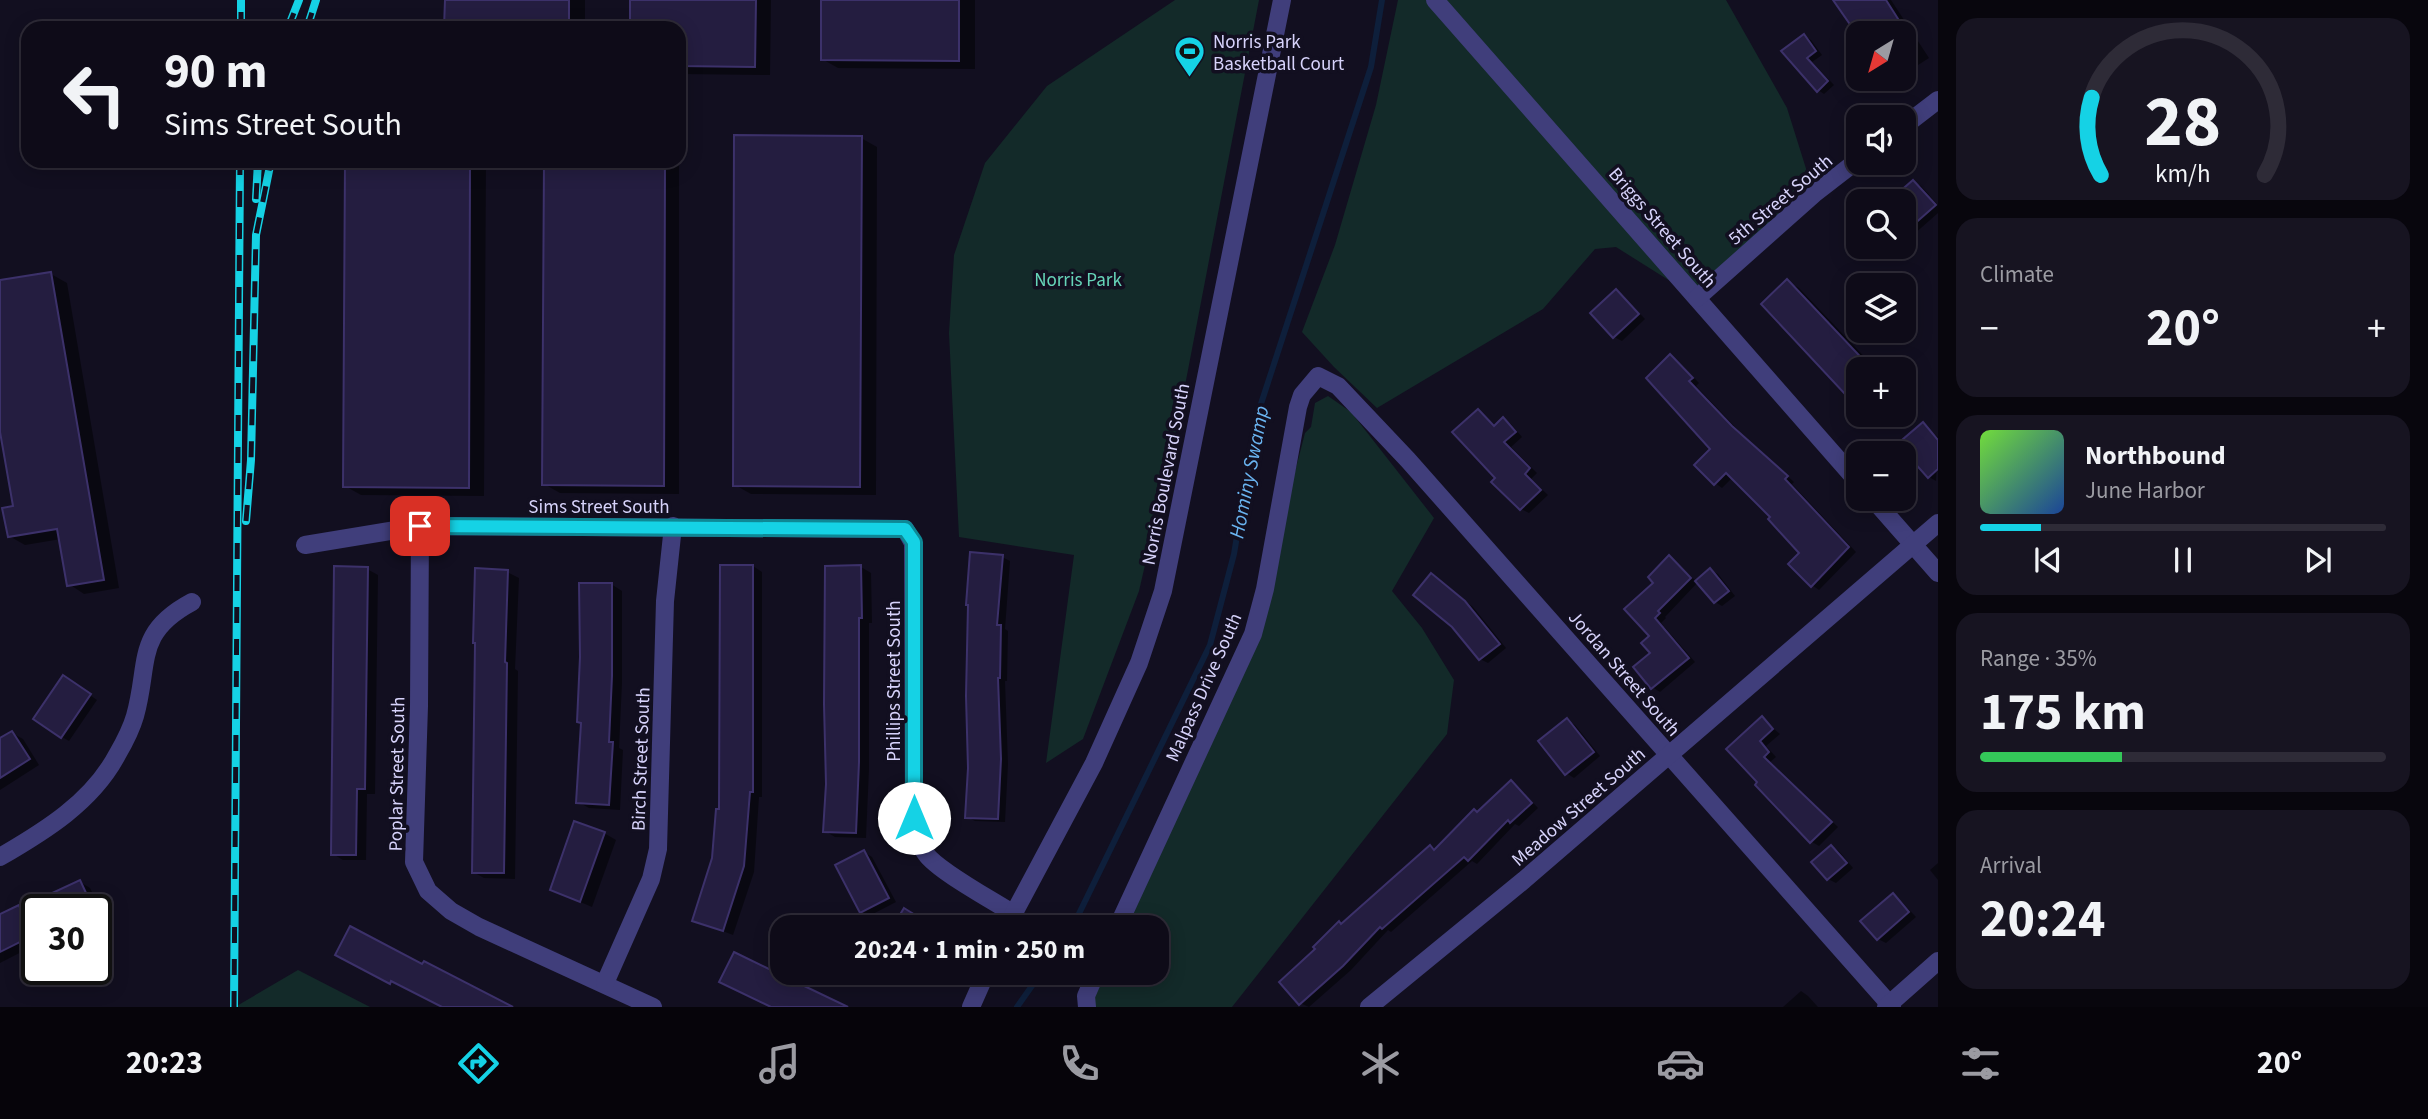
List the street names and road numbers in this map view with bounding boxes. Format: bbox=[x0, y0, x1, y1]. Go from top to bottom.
street label: 5th Street South bbox=[1723, 148, 1839, 252]
street label: Briggs Street South bbox=[1602, 162, 1722, 294]
street label: Norris Boulevard South bbox=[1136, 381, 1197, 568]
street label: Sims Street South bbox=[528, 494, 670, 521]
street label: Phillips Street South bbox=[881, 600, 908, 762]
street label: Jordan Street South bbox=[1562, 605, 1686, 743]
street label: Malpass Drive South bbox=[1159, 609, 1249, 766]
street label: Birch Street South bbox=[625, 687, 658, 831]
street label: Poplar Street South bbox=[383, 696, 412, 852]
street label: Meadow Street South bbox=[1506, 741, 1652, 873]

